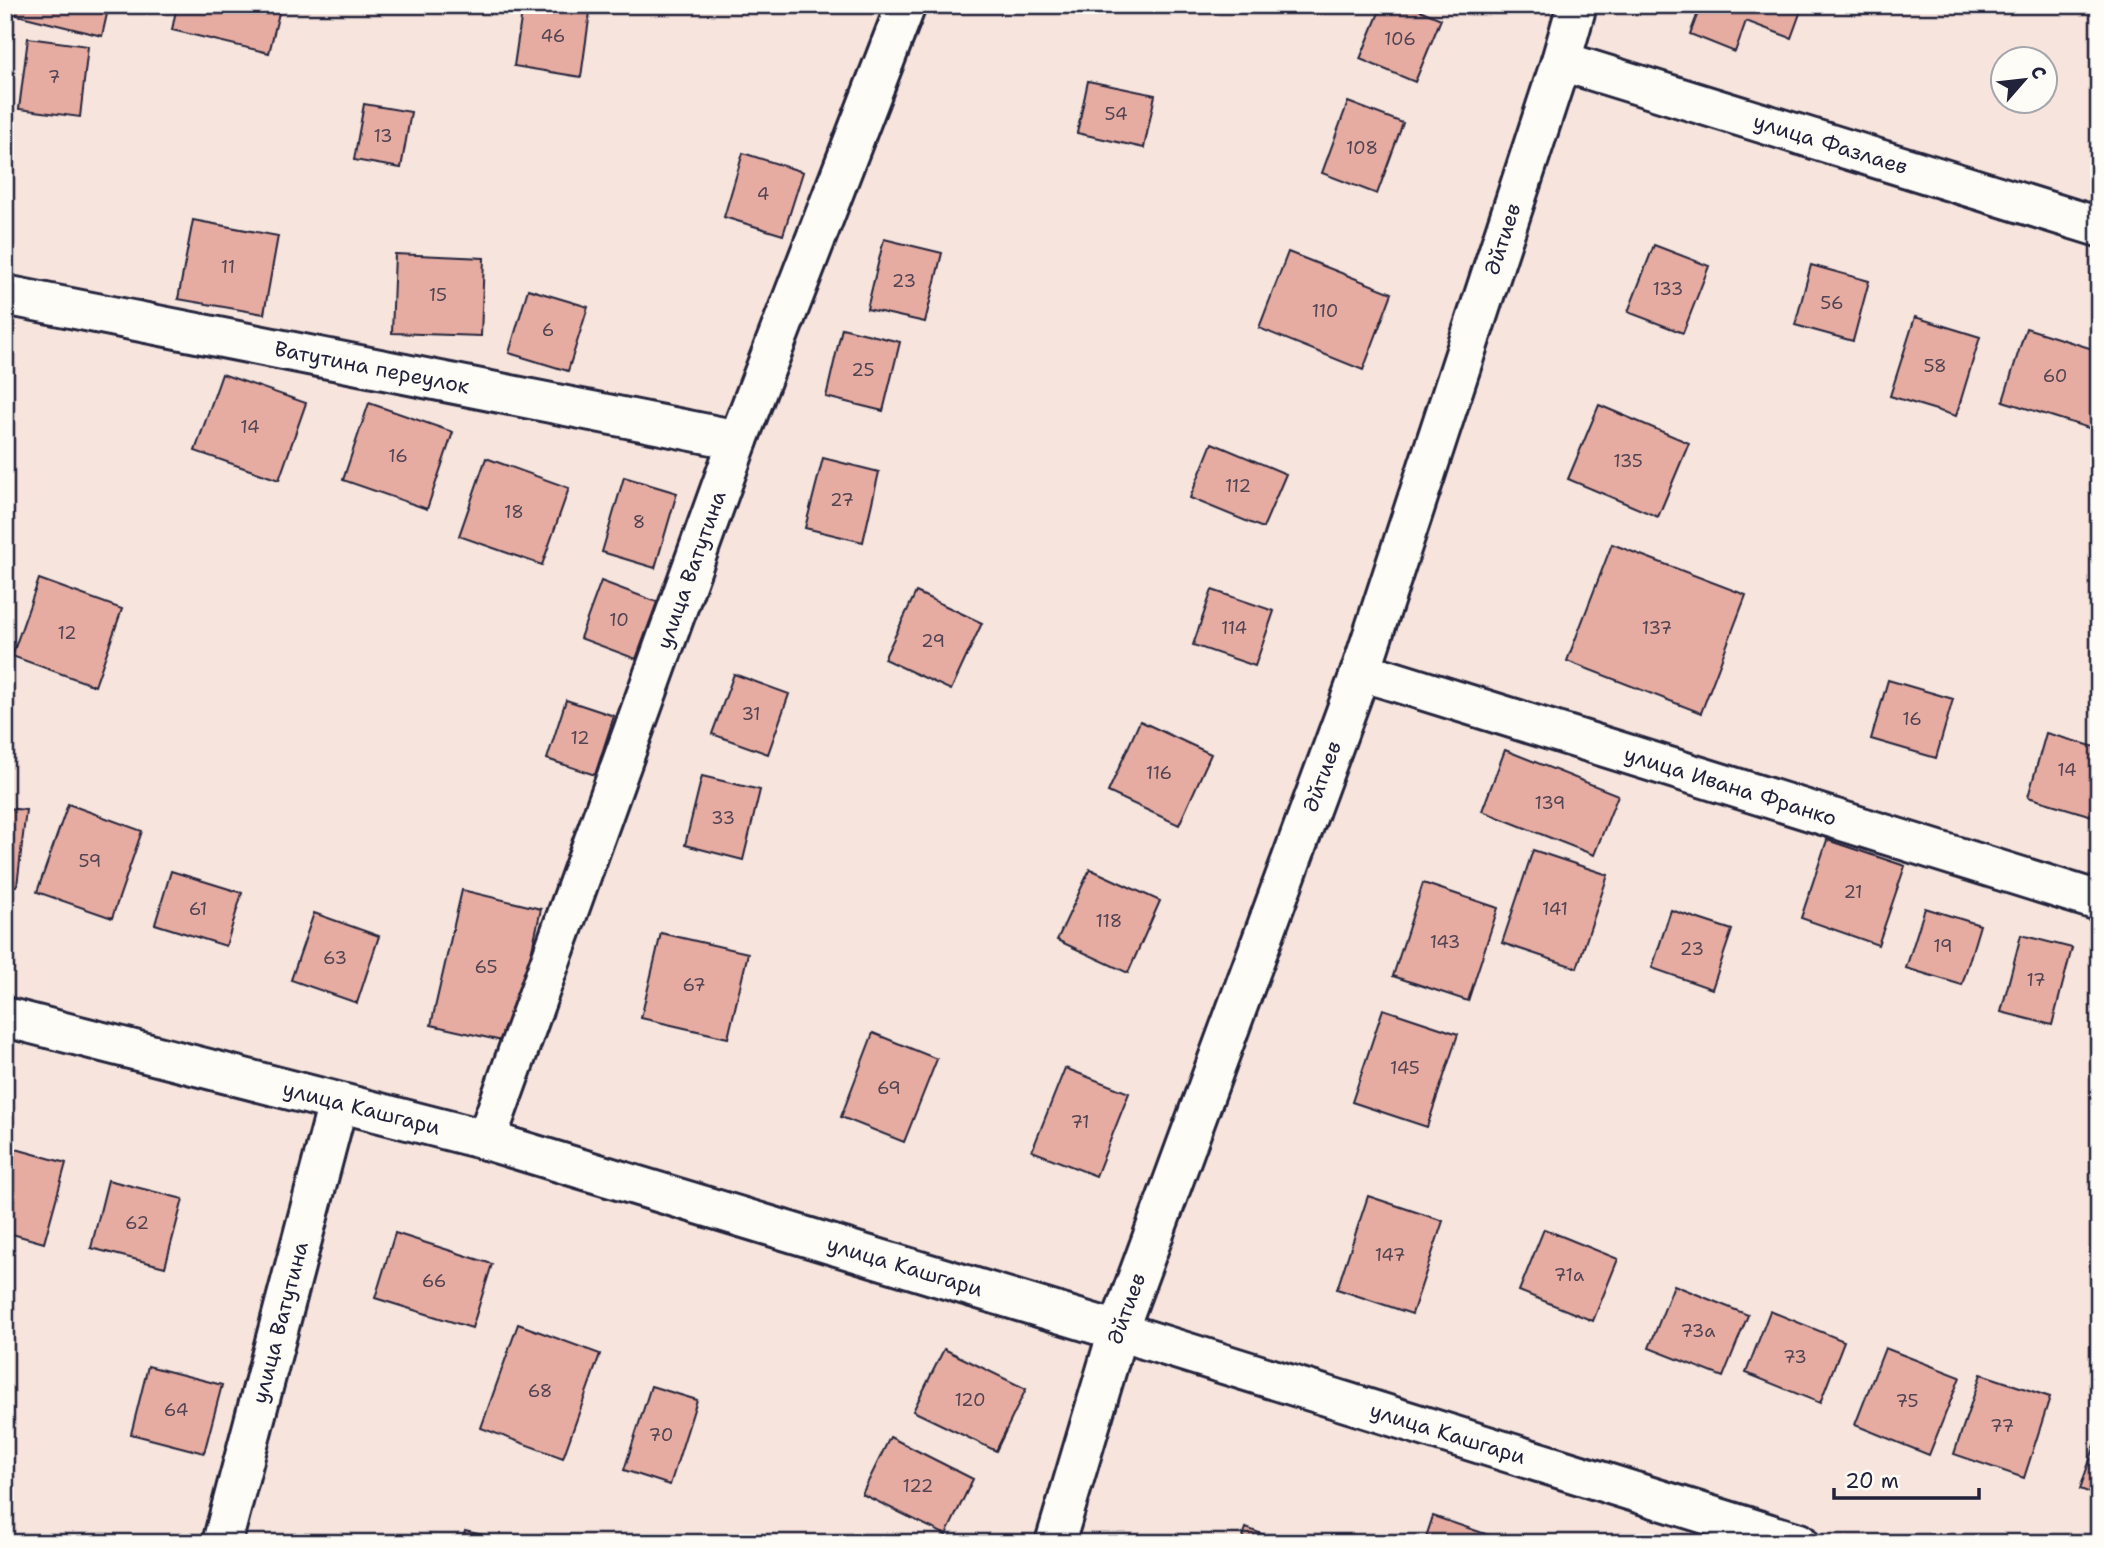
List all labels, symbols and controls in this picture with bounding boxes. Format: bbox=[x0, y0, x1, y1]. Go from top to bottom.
house number: 46 bbox=[541, 24, 565, 48]
house number: 106 bbox=[1384, 27, 1416, 51]
north arrow bbox=[1988, 46, 2058, 116]
text: С bbox=[2025, 61, 2052, 83]
house number: 7 bbox=[48, 65, 60, 89]
house number: 54 bbox=[1104, 102, 1128, 126]
street label: улица Фазлаев bbox=[1750, 107, 1911, 181]
house number: 13 bbox=[373, 124, 393, 148]
house number: 108 bbox=[1346, 136, 1378, 160]
house number: 4 bbox=[757, 182, 769, 206]
street label: Әйтиев bbox=[1478, 200, 1527, 279]
house number: 11 bbox=[221, 255, 235, 279]
house number: 23 bbox=[892, 269, 916, 293]
house number: 133 bbox=[1653, 277, 1683, 301]
house number: 15 bbox=[429, 283, 447, 307]
house number: 56 bbox=[1820, 291, 1844, 315]
house number: 110 bbox=[1312, 299, 1338, 323]
house number: 6 bbox=[542, 318, 554, 342]
street label: Ватутина переулок bbox=[272, 335, 472, 401]
house number: 58 bbox=[1923, 354, 1947, 378]
house number: 25 bbox=[851, 358, 875, 382]
house number: 60 bbox=[2043, 364, 2067, 388]
house number: 14 bbox=[240, 415, 260, 439]
house number: 16 bbox=[388, 444, 408, 468]
house number: 135 bbox=[1613, 449, 1643, 473]
house number: 112 bbox=[1225, 474, 1251, 498]
street label: улица Ватутина bbox=[650, 487, 733, 653]
house number: 27 bbox=[830, 488, 854, 512]
house number: 18 bbox=[504, 500, 524, 524]
house number: 8 bbox=[633, 510, 645, 534]
house number: 10 bbox=[609, 608, 629, 632]
house number: 114 bbox=[1221, 616, 1247, 640]
house number: 137 bbox=[1642, 616, 1672, 640]
house number: 12 bbox=[57, 621, 77, 645]
house number: 29 bbox=[921, 629, 945, 653]
house number: 31 bbox=[741, 702, 761, 726]
house number: 16 bbox=[1902, 707, 1922, 731]
house number: 12 bbox=[570, 726, 590, 750]
street label: Әйтиев bbox=[1296, 737, 1348, 816]
street label: улица Ивана Франко bbox=[1621, 740, 1840, 832]
house number: 14 bbox=[2057, 758, 2077, 782]
house number: 116 bbox=[1146, 761, 1172, 785]
house number: 139 bbox=[1535, 791, 1565, 815]
house number: 33 bbox=[711, 806, 735, 830]
house number: 59 bbox=[79, 849, 101, 873]
house number: 21 bbox=[1843, 880, 1863, 904]
house number: 61 bbox=[189, 897, 207, 921]
house number: 141 bbox=[1542, 897, 1568, 921]
house number: 118 bbox=[1096, 909, 1122, 933]
house number: 143 bbox=[1430, 930, 1460, 954]
house number: 19 bbox=[1933, 934, 1953, 958]
house number: 23 bbox=[1680, 937, 1704, 961]
house number: 63 bbox=[323, 946, 347, 970]
house number: 65 bbox=[475, 955, 497, 979]
house number: 17 bbox=[2026, 968, 2046, 992]
house number: 67 bbox=[682, 973, 706, 997]
house number: 145 bbox=[1390, 1056, 1420, 1080]
street label: улица Кашгари bbox=[280, 1075, 444, 1142]
house number: 69 bbox=[877, 1076, 901, 1100]
house number: 71 bbox=[1070, 1110, 1090, 1134]
house number: 62 bbox=[125, 1211, 149, 1235]
street label: улица Кашгари bbox=[823, 1230, 986, 1303]
street label: улица Ватутина bbox=[245, 1238, 315, 1407]
house number: 147 bbox=[1375, 1243, 1405, 1267]
house number: 71а bbox=[1554, 1263, 1584, 1287]
house number: 66 bbox=[422, 1269, 446, 1293]
street label: Әйтиев bbox=[1101, 1269, 1152, 1348]
house number: 73а bbox=[1680, 1319, 1716, 1343]
house number: 73 bbox=[1783, 1345, 1807, 1369]
house number: 68 bbox=[528, 1379, 552, 1403]
house number: 120 bbox=[954, 1388, 986, 1412]
house number: 75 bbox=[1896, 1389, 1918, 1413]
street label: улица Кашгари bbox=[1366, 1396, 1529, 1471]
house number: 64 bbox=[164, 1398, 188, 1422]
house number: 77 bbox=[1990, 1414, 2014, 1438]
house number: 70 bbox=[649, 1423, 673, 1447]
scale bar bbox=[1834, 1457, 1980, 1501]
text: 20 m bbox=[1845, 1467, 1899, 1495]
house number: 122 bbox=[903, 1474, 933, 1498]

